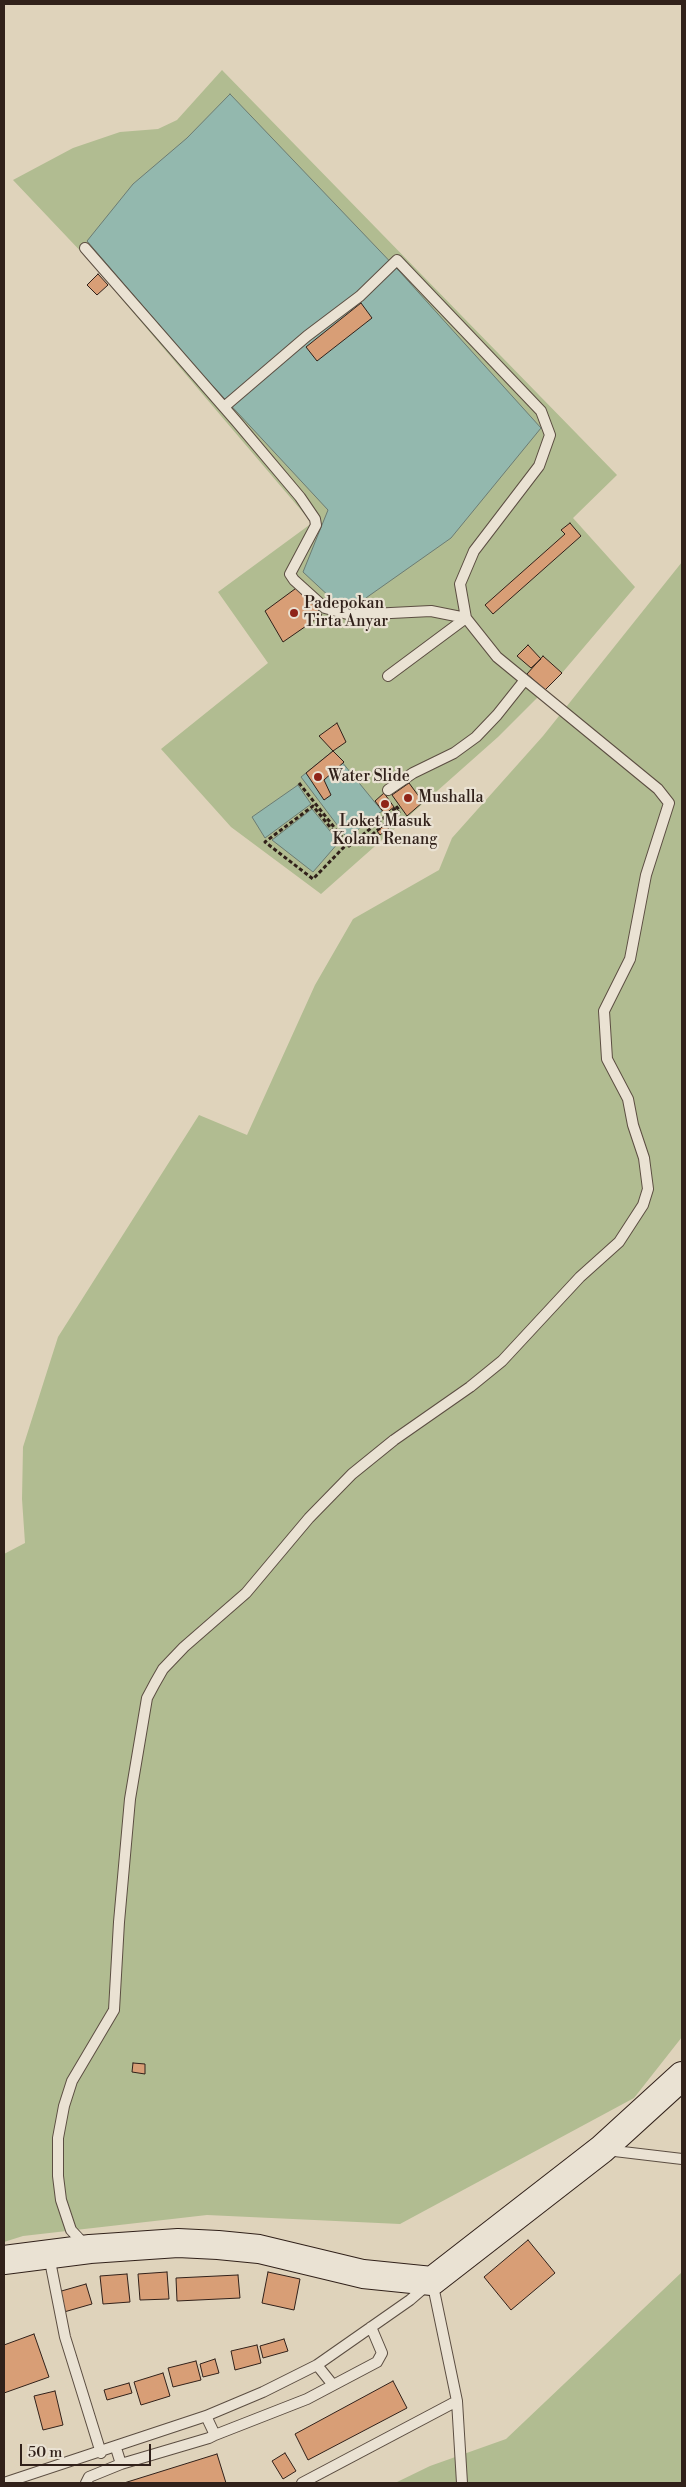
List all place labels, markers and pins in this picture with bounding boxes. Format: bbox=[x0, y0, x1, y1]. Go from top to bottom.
place label: Padepokan Tirta Anyar bbox=[304, 594, 388, 632]
marker: Padepokan Tirta Anyar bbox=[288, 607, 300, 619]
place label: Water Slide bbox=[328, 767, 410, 787]
marker: Water Slide bbox=[312, 771, 324, 783]
place label: Mushalla bbox=[418, 788, 483, 808]
marker: Mushalla bbox=[402, 792, 414, 804]
marker: Loket Masuk Kolam Renang bbox=[379, 798, 391, 810]
place label: Loket Masuk Kolam Renang bbox=[332, 812, 438, 850]

